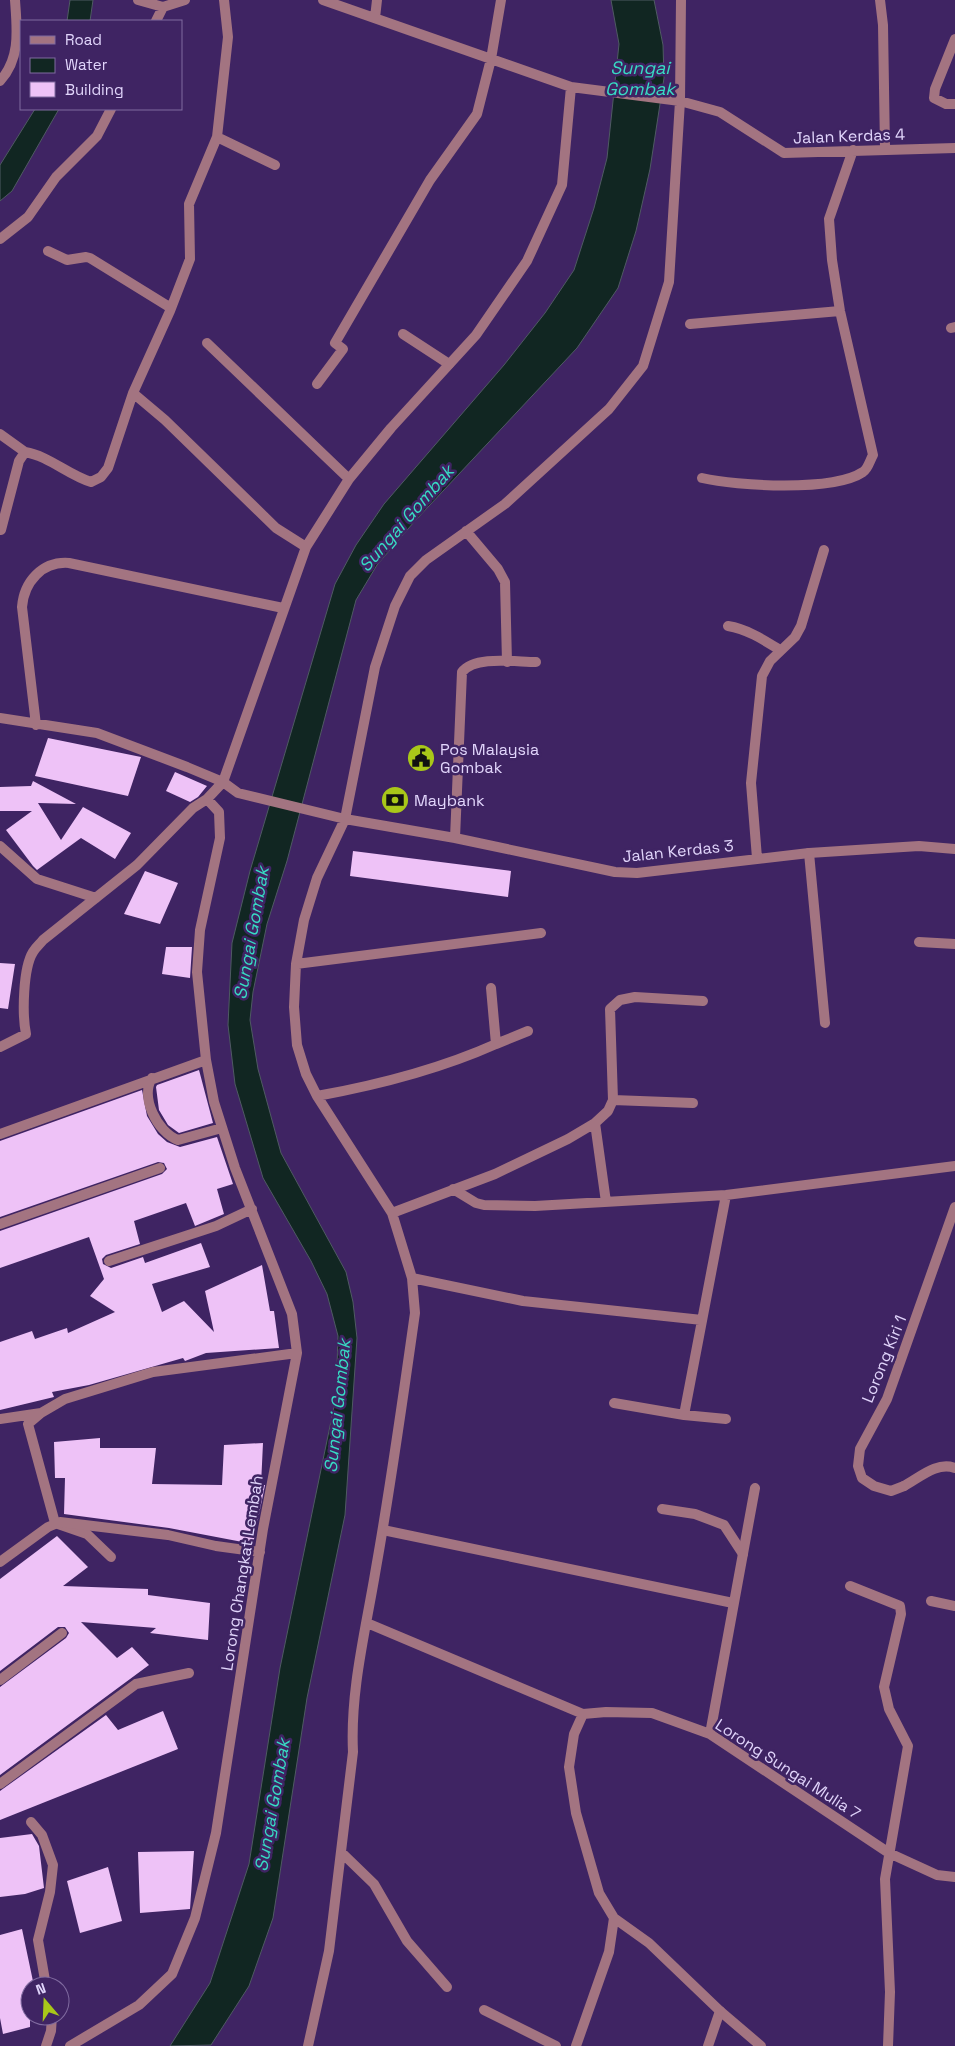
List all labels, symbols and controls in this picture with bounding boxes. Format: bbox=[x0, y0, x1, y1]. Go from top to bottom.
legend bbox=[20, 20, 182, 110]
text: Road bbox=[65, 30, 102, 49]
text: Water bbox=[65, 55, 108, 74]
water label: Sungai Gombak bbox=[605, 56, 677, 100]
text: Building bbox=[65, 80, 124, 99]
street label: Jalan Kerdas 4 bbox=[793, 124, 905, 148]
water label: Sungai Gombak bbox=[353, 458, 460, 576]
place label: Pos Malaysia Gombak bbox=[440, 739, 539, 778]
public building icon: Pos Malaysia Gombak bbox=[406, 743, 436, 773]
bank icon: Maybank bbox=[380, 785, 410, 815]
place label: Maybank bbox=[414, 790, 485, 811]
street label: Jalan Kerdas 3 bbox=[621, 835, 735, 867]
water label: Sungai Gombak bbox=[228, 863, 274, 1001]
street label: Lorong Kiri 1 bbox=[857, 1312, 911, 1406]
water label: Sungai Gombak bbox=[319, 1336, 356, 1474]
street label: Lorong Changkat Lembah bbox=[216, 1474, 268, 1672]
street label: Lorong Sungai Mulia 7 bbox=[711, 1714, 865, 1824]
water label: Sungai Gombak bbox=[249, 1735, 295, 1873]
north arrow bbox=[20, 1976, 70, 2026]
text: N bbox=[33, 1979, 48, 1999]

